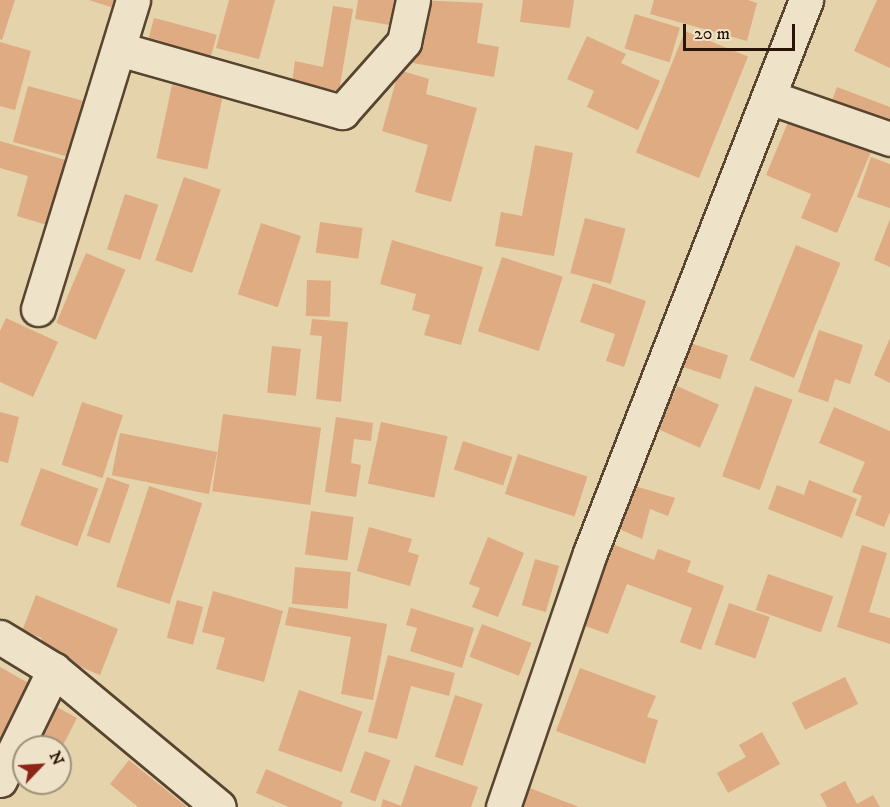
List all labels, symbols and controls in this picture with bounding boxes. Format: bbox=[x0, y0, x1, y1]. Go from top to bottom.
scale bar bbox=[686, 12, 798, 50]
text: 20 m bbox=[694, 23, 730, 45]
north arrow bbox=[12, 735, 72, 795]
text: N bbox=[45, 748, 68, 768]

